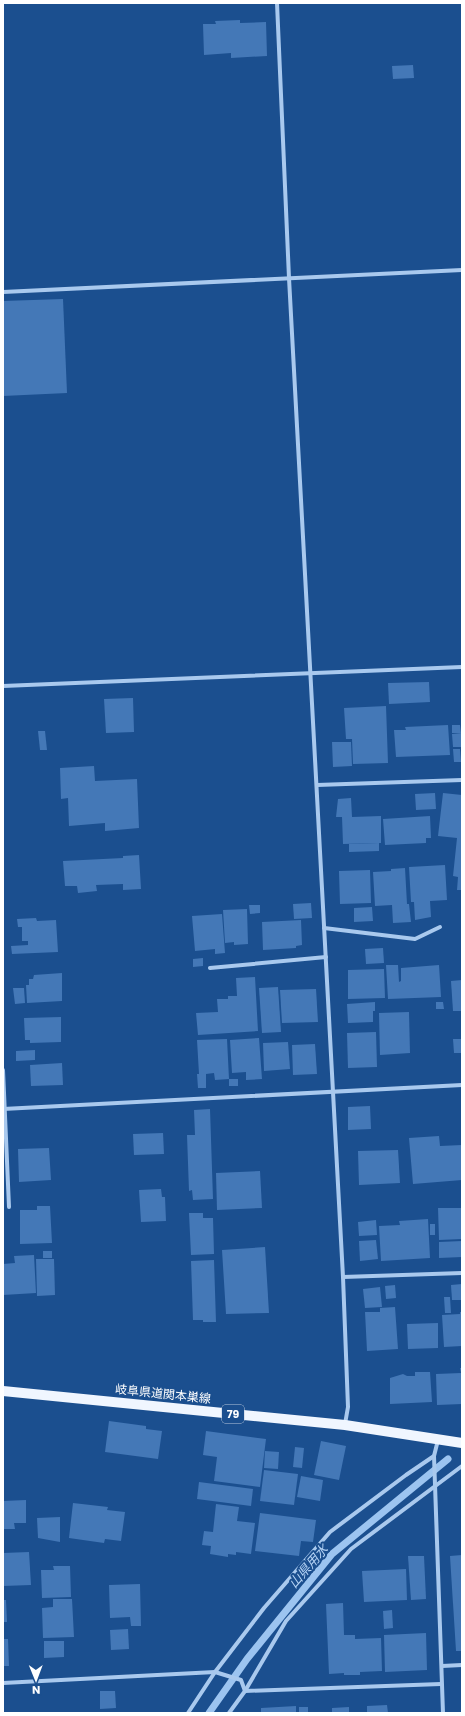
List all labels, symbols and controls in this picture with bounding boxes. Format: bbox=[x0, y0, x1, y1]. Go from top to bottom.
street label: 岐阜県道関本巣線 bbox=[114, 1380, 212, 1407]
road number: 79 bbox=[222, 1405, 244, 1423]
water label: 山県用水 bbox=[284, 1539, 334, 1592]
north arrow bbox=[16, 1660, 56, 1700]
text: N bbox=[32, 1682, 40, 1698]

